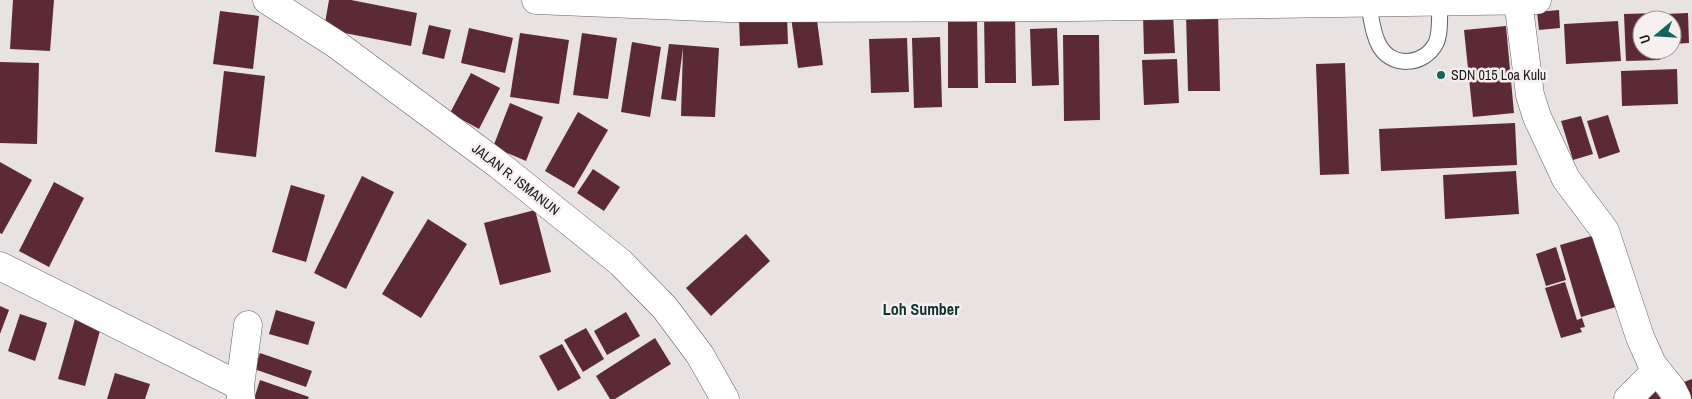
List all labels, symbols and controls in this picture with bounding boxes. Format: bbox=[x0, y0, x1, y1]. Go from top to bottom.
north arrow bbox=[1632, 10, 1682, 60]
text: U bbox=[1635, 32, 1654, 46]
place label: SDN 015 Loa Kulu bbox=[1451, 66, 1546, 84]
marker: SDN 015 Loa Kulu bbox=[1435, 69, 1447, 81]
street label: JALAN R. ISMANUN bbox=[468, 139, 564, 219]
district label: Loh Sumber bbox=[883, 298, 960, 320]

